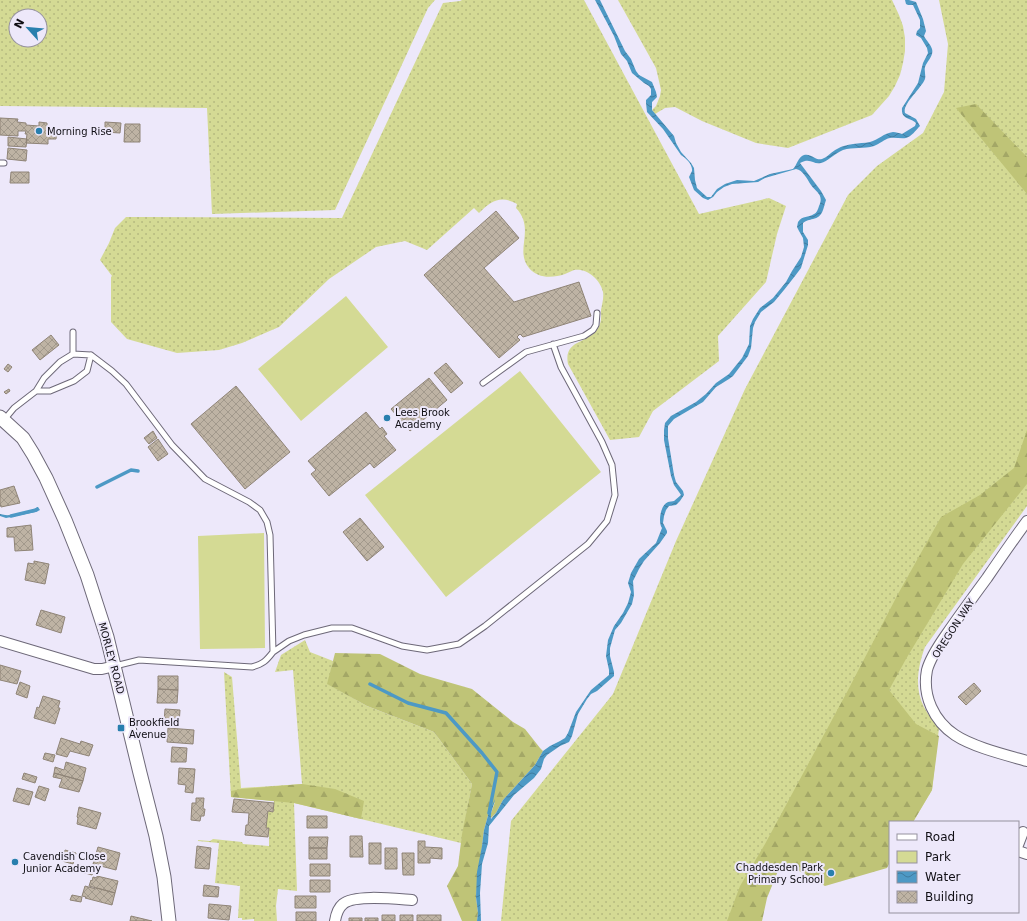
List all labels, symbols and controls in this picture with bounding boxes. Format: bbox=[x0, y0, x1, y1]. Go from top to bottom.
north arrow bbox=[8, 8, 48, 48]
text: N bbox=[12, 17, 27, 31]
marker: Morning Rise bbox=[34, 126, 44, 136]
place label: Morning Rise bbox=[47, 126, 112, 137]
place label: Lees Brook Academy bbox=[395, 407, 450, 430]
marker: Lees Brook Academy bbox=[382, 413, 392, 423]
street label: OREGON WAY bbox=[930, 596, 977, 660]
street label: MORLEY ROAD bbox=[97, 621, 126, 695]
place label: Brookfield Avenue bbox=[129, 717, 179, 740]
marker: Brookfield Avenue bbox=[116, 723, 126, 733]
legend bbox=[889, 821, 1019, 913]
text: Road bbox=[925, 830, 955, 844]
text: Park bbox=[925, 850, 951, 864]
place label: Cavendish Close Junior Academy bbox=[22, 851, 106, 874]
marker: Cavendish Close Junior Academy bbox=[10, 857, 20, 867]
place label: Chaddesden Park Primary School bbox=[736, 862, 823, 885]
marker: Chaddesden Park Primary School bbox=[826, 868, 836, 878]
text: Water bbox=[925, 870, 961, 884]
text: Building bbox=[925, 890, 974, 904]

